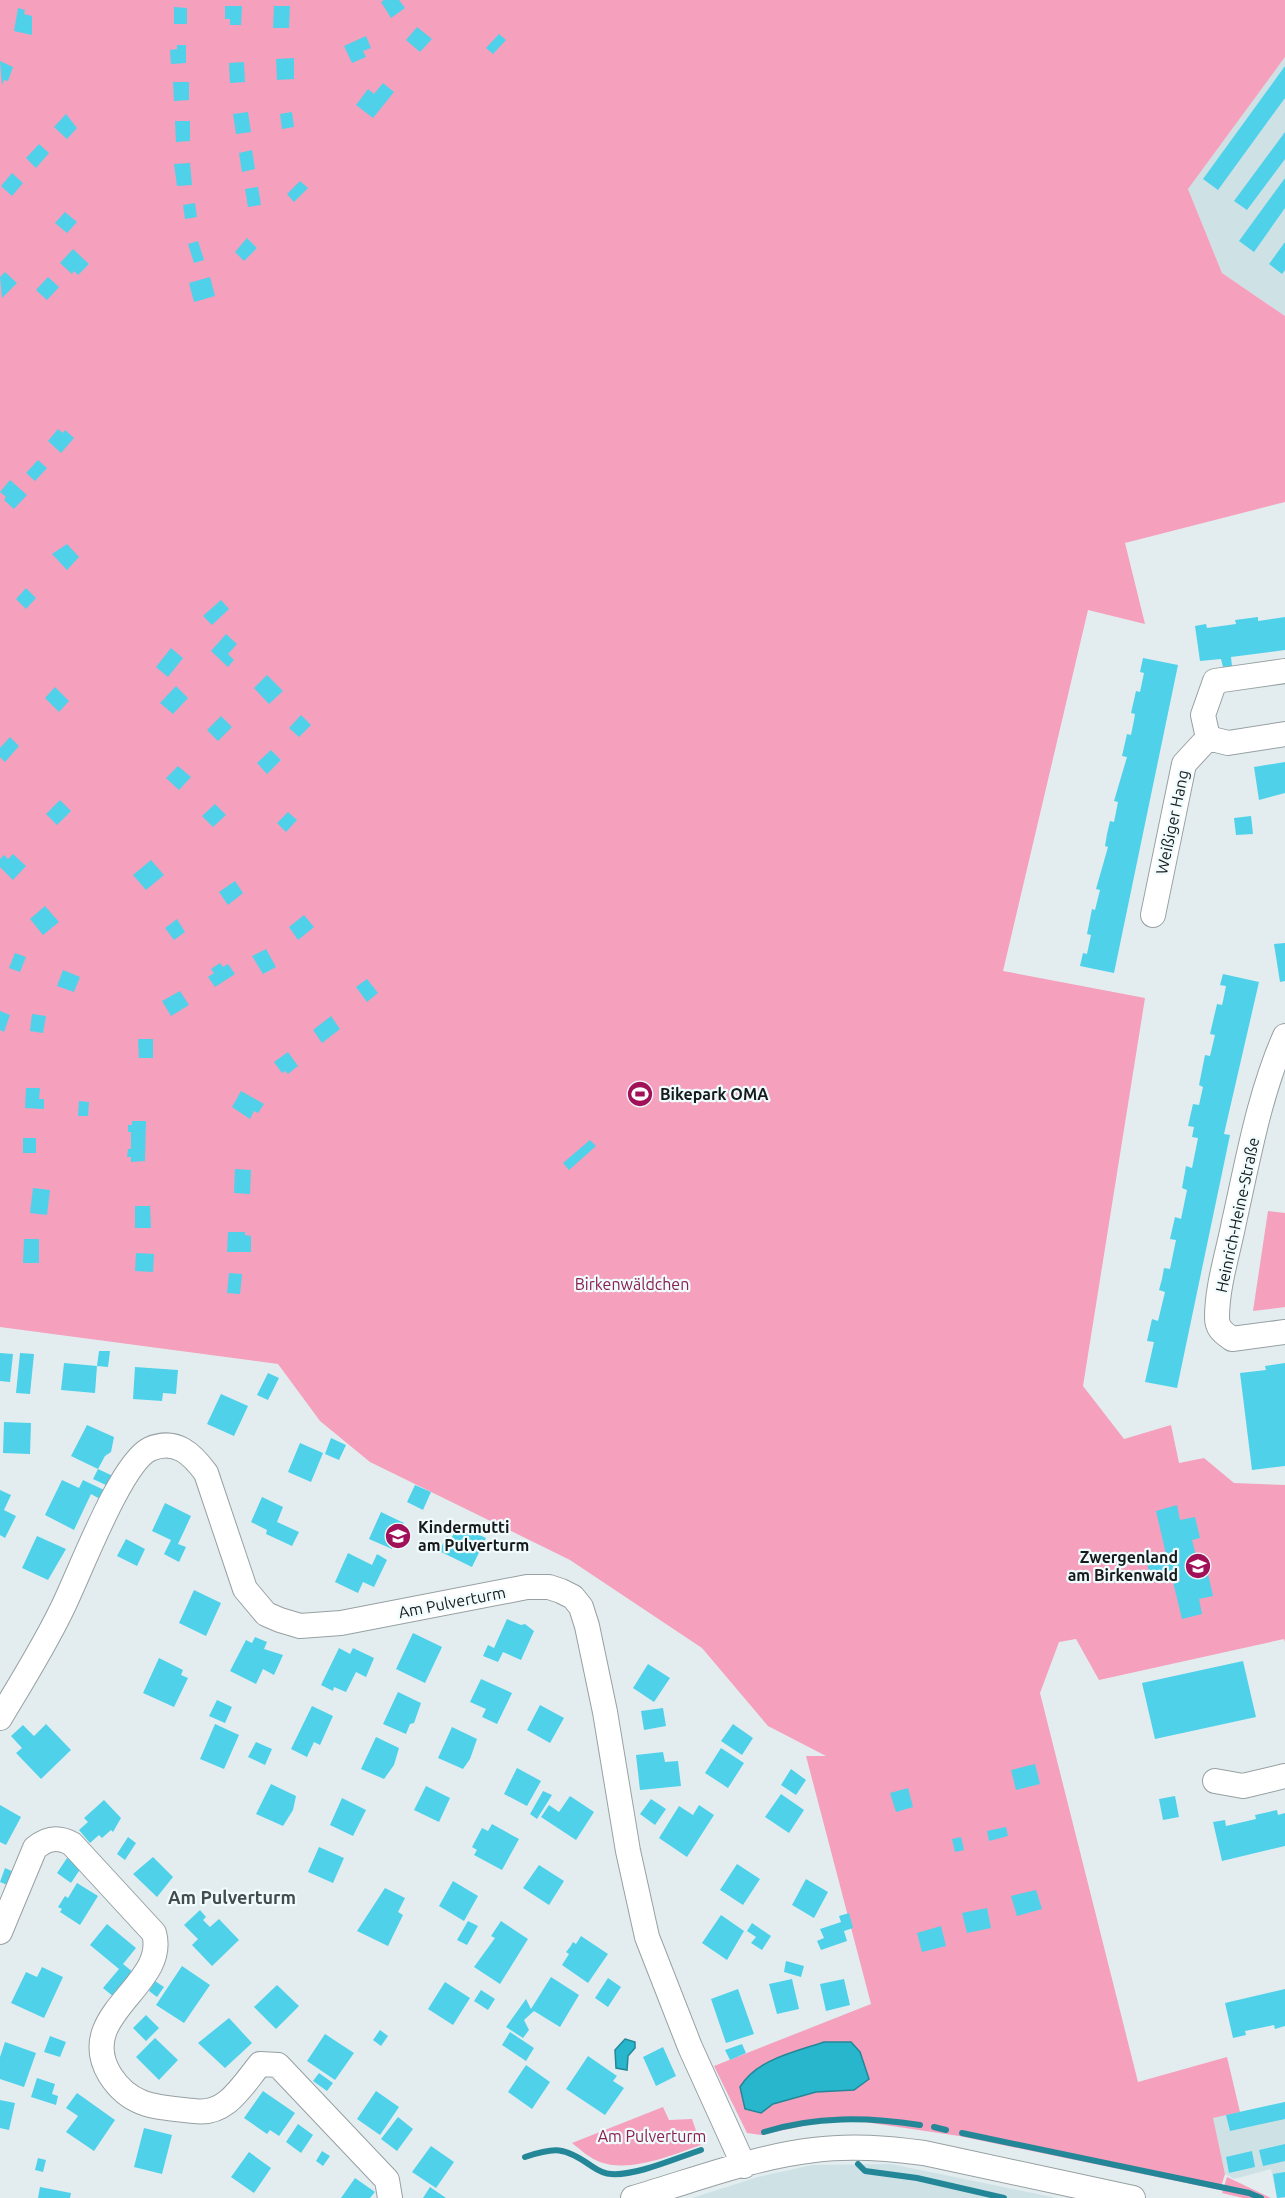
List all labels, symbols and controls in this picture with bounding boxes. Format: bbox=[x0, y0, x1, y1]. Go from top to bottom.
street label: Weißiger Hang bbox=[1152, 768, 1192, 876]
sports icon: Bikepark OMA bbox=[625, 1079, 655, 1109]
place label: Bikepark OMA bbox=[660, 1085, 769, 1103]
street label: Heinrich-Heine-Straße bbox=[1212, 1136, 1262, 1294]
park label: Birkenwäldchen bbox=[575, 1275, 689, 1293]
place label: Kindermutti am Pulverturm bbox=[418, 1518, 529, 1554]
school or university icon: Kindermutti am Pulverturm bbox=[383, 1521, 413, 1551]
place label: Zwergenland am Birkenwald bbox=[1068, 1548, 1178, 1584]
school or university icon: Zwergenland am Birkenwald bbox=[1183, 1551, 1213, 1581]
street label: Am Pulverturm bbox=[397, 1583, 507, 1621]
district label: Am Pulverturm bbox=[168, 1887, 296, 1907]
park label: Am Pulverturm bbox=[598, 2127, 706, 2145]

